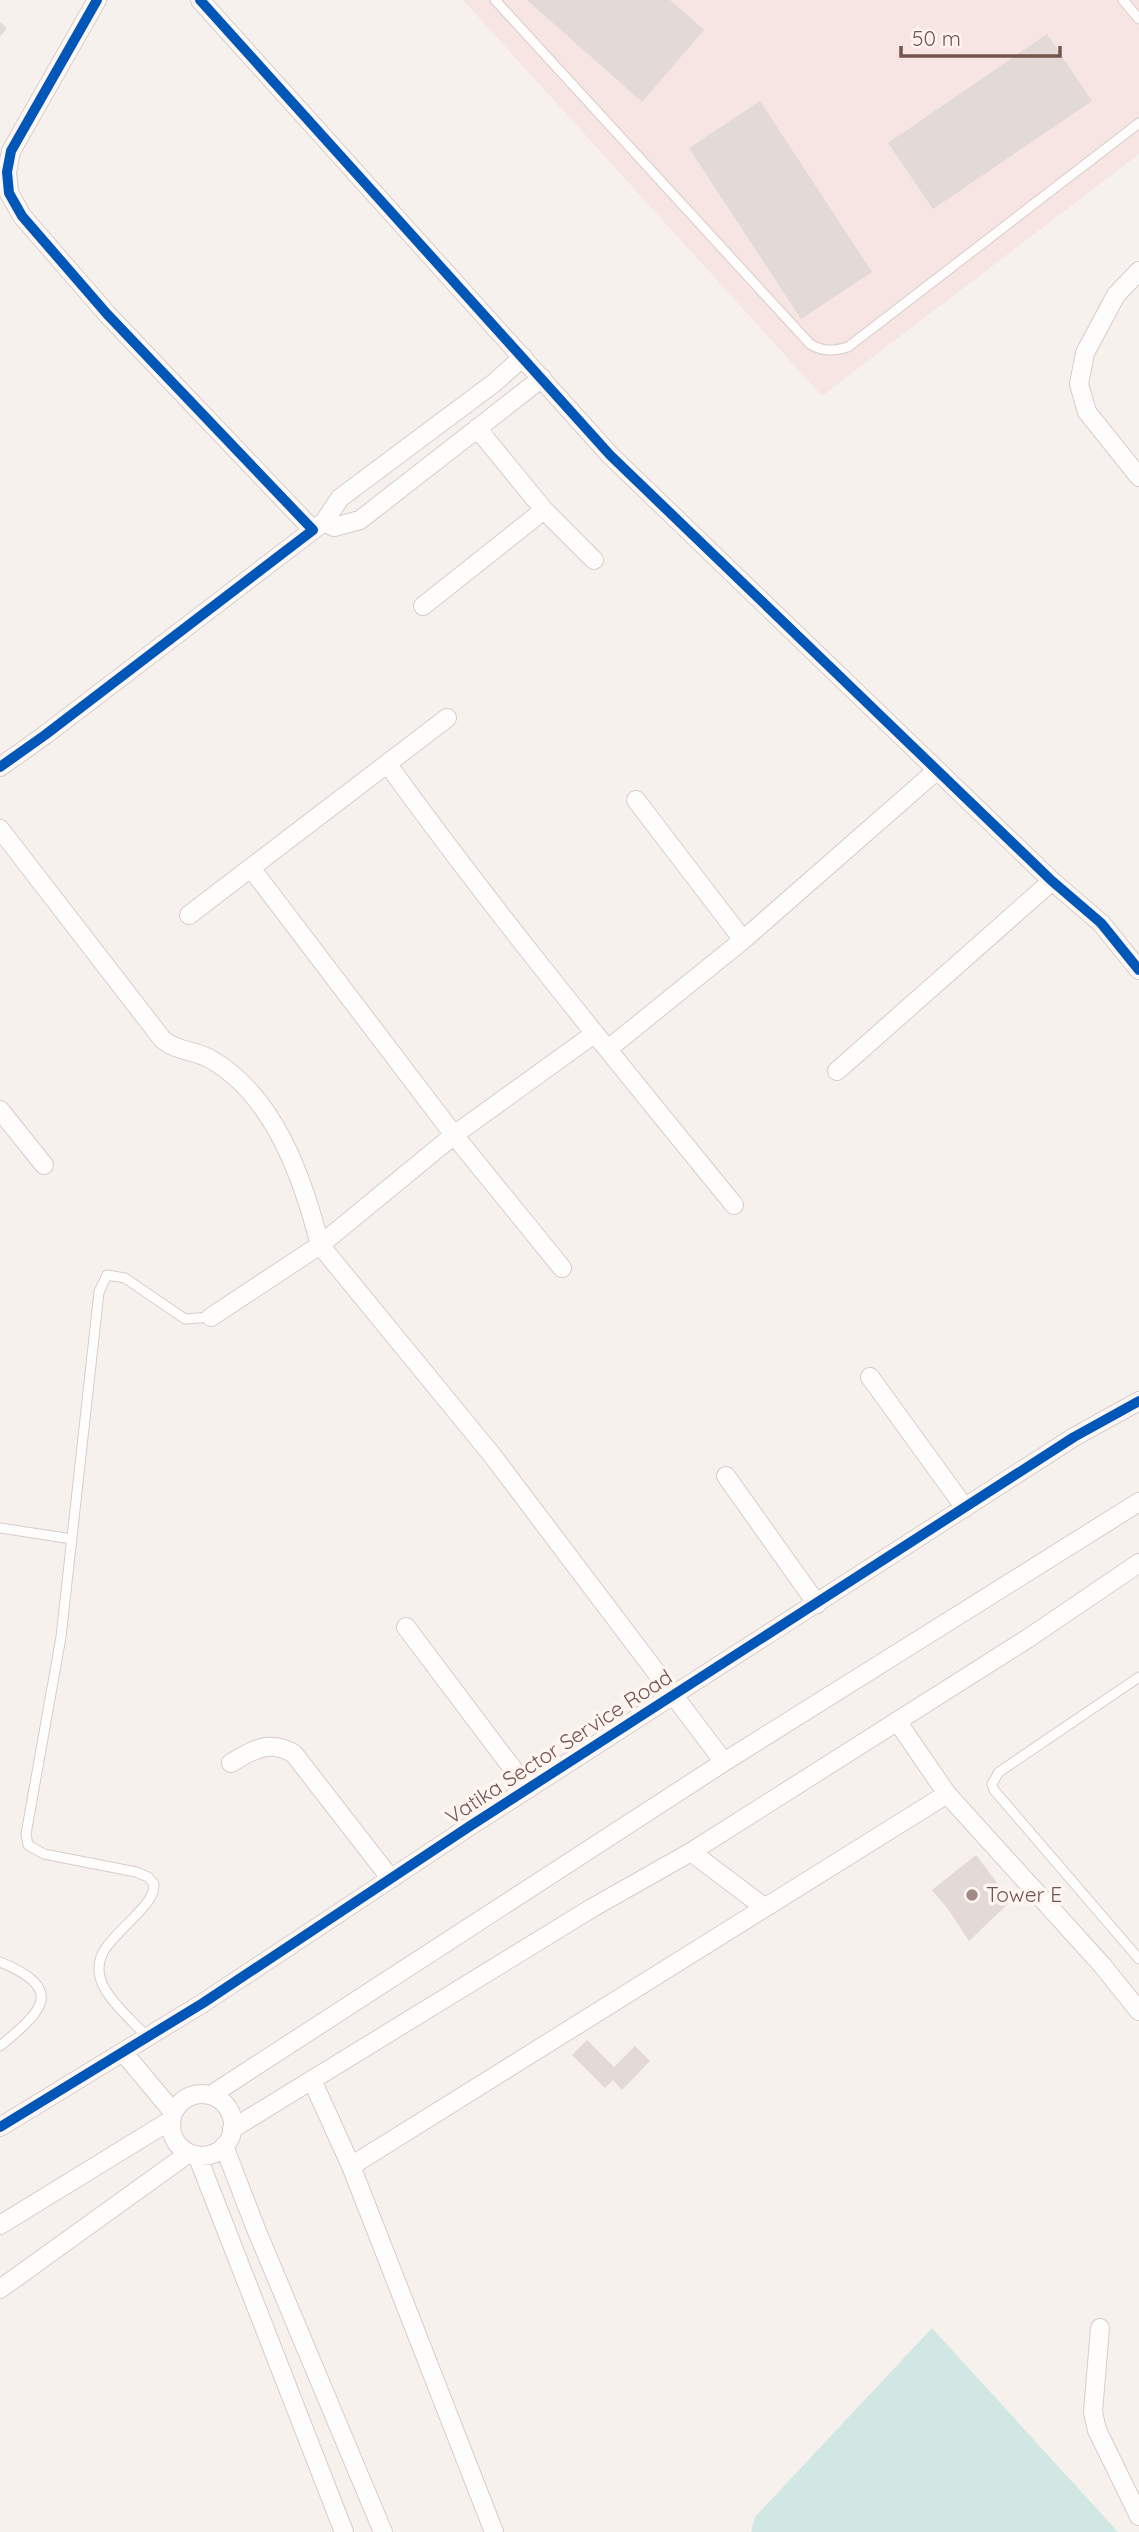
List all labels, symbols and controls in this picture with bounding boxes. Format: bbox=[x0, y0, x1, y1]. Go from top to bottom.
scale bar bbox=[901, 14, 1060, 58]
text: 50 m bbox=[912, 25, 961, 51]
street label: Vatika Sector Service Road bbox=[440, 1663, 677, 1829]
place label: Tower E bbox=[986, 1881, 1062, 1907]
marker: Tower E bbox=[964, 1887, 980, 1903]

